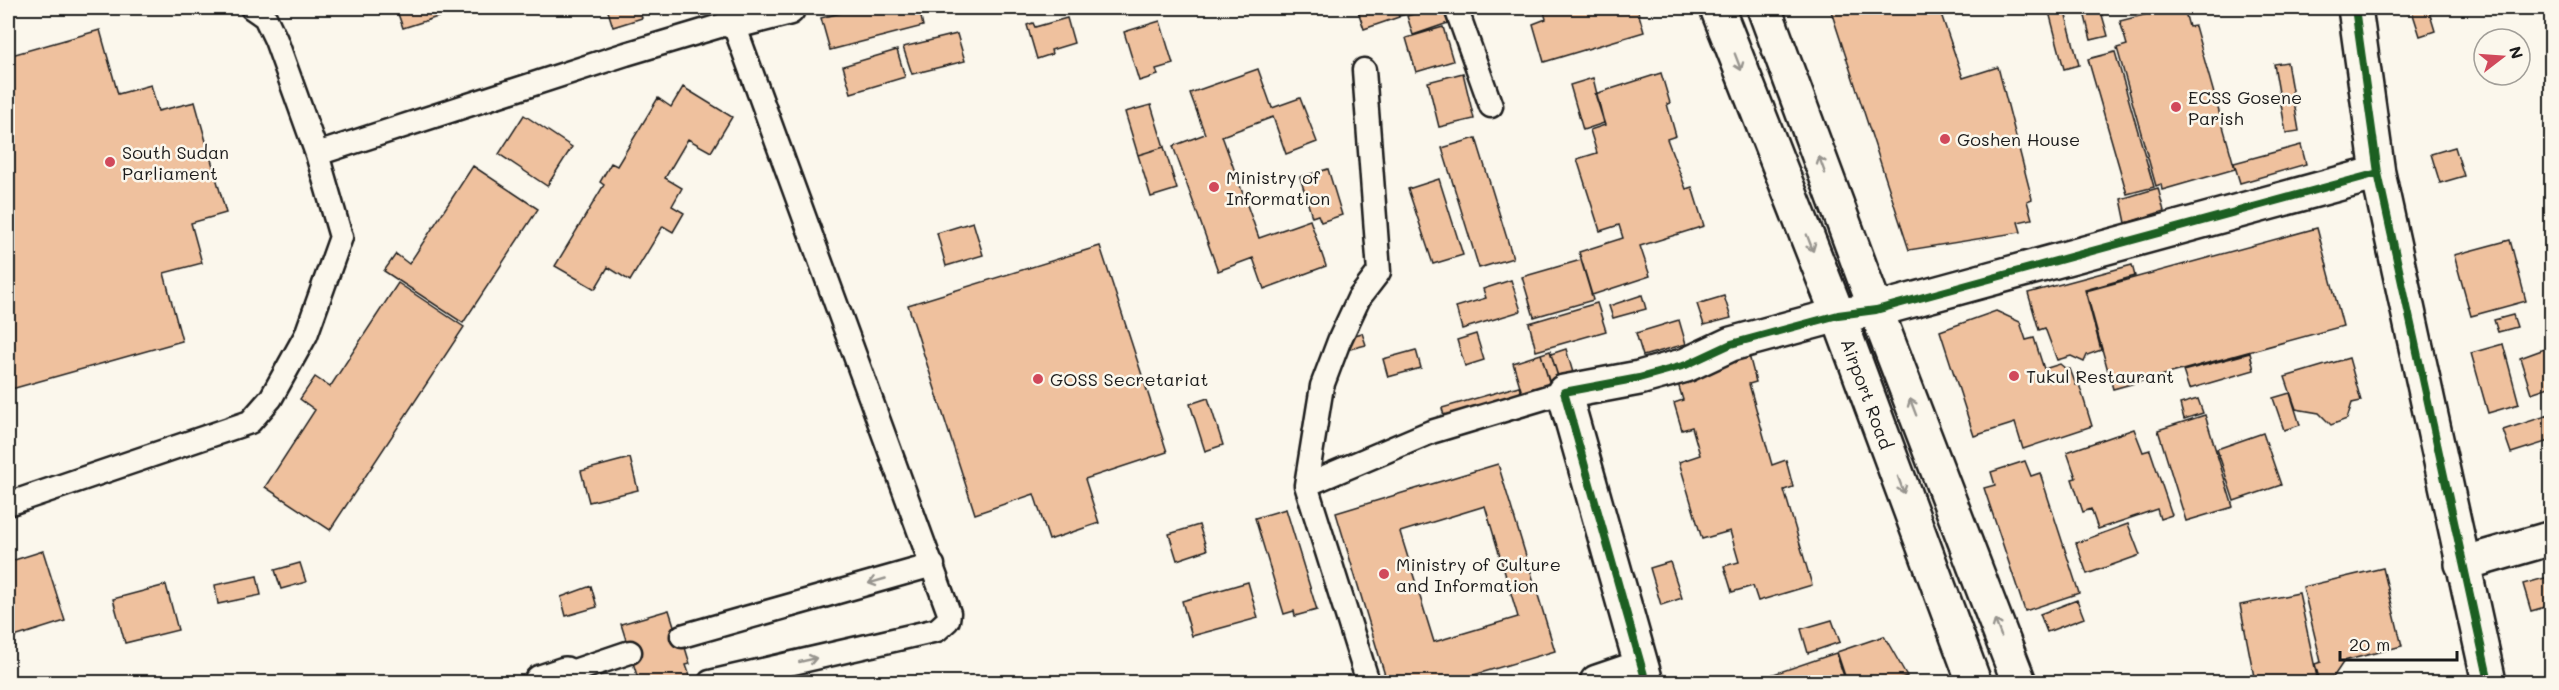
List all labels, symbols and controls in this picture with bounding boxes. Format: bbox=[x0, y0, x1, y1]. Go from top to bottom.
north arrow bbox=[2472, 27, 2532, 87]
text: N bbox=[2505, 44, 2529, 61]
one-way arrow bbox=[1734, 52, 1745, 71]
place label: ECSS Gosene Parish bbox=[2188, 85, 2302, 130]
marker: ECSS Gosene Parish bbox=[2169, 100, 2183, 114]
place label: Goshen House bbox=[1957, 127, 2080, 151]
marker: Goshen House bbox=[1938, 132, 1952, 146]
place label: South Sudan Parliament bbox=[122, 140, 229, 185]
marker: South Sudan Parliament bbox=[103, 155, 117, 169]
one-way arrow bbox=[1816, 156, 1827, 175]
place label: Ministry of Information bbox=[1226, 165, 1330, 210]
marker: Ministry of Information bbox=[1207, 180, 1221, 194]
one-way arrow bbox=[1805, 234, 1816, 252]
street label: Airport Road bbox=[1836, 335, 1899, 453]
place label: Tukul Restaurant bbox=[2026, 364, 2174, 388]
place label: GOSS Secretariat bbox=[1050, 367, 1208, 391]
marker: Tukul Restaurant bbox=[2007, 369, 2021, 383]
marker: GOSS Secretariat bbox=[1031, 372, 1045, 386]
one-way arrow bbox=[1907, 398, 1918, 417]
one-way arrow bbox=[1896, 475, 1907, 494]
place label: Ministry of Culture and Information bbox=[1396, 552, 1561, 597]
marker: Ministry of Culture and Information bbox=[1377, 567, 1391, 581]
one-way arrow bbox=[868, 576, 887, 587]
one-way arrow bbox=[1992, 619, 2003, 638]
scale bar bbox=[2340, 624, 2457, 662]
text: 20 m bbox=[2349, 632, 2390, 656]
one-way arrow bbox=[797, 654, 817, 665]

